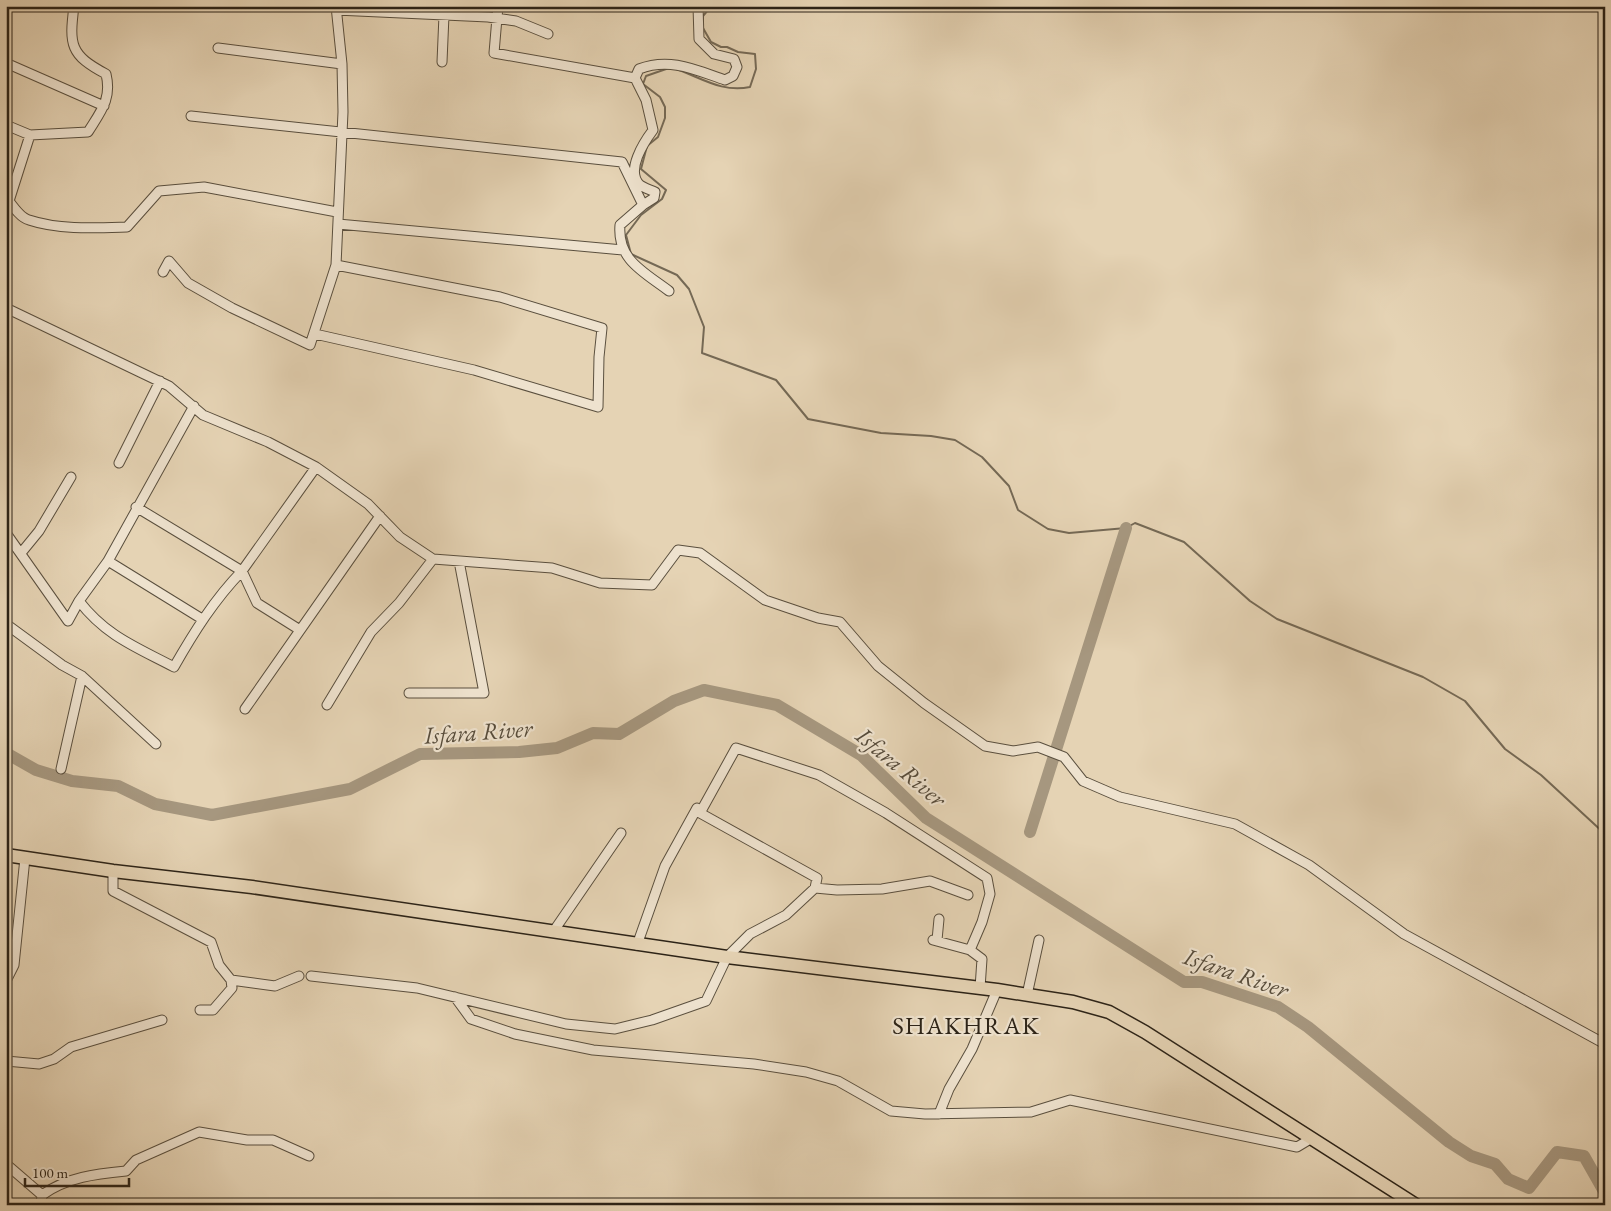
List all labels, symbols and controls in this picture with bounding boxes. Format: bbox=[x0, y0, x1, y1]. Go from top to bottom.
water label: Isfara River bbox=[422, 712, 535, 751]
water label: Isfara River bbox=[849, 719, 954, 815]
water label: Isfara River bbox=[1179, 940, 1294, 1005]
district label: SHAKHRAK bbox=[892, 1009, 1040, 1041]
scale bar bbox=[25, 1156, 129, 1188]
text: 100 m bbox=[32, 1163, 69, 1182]

